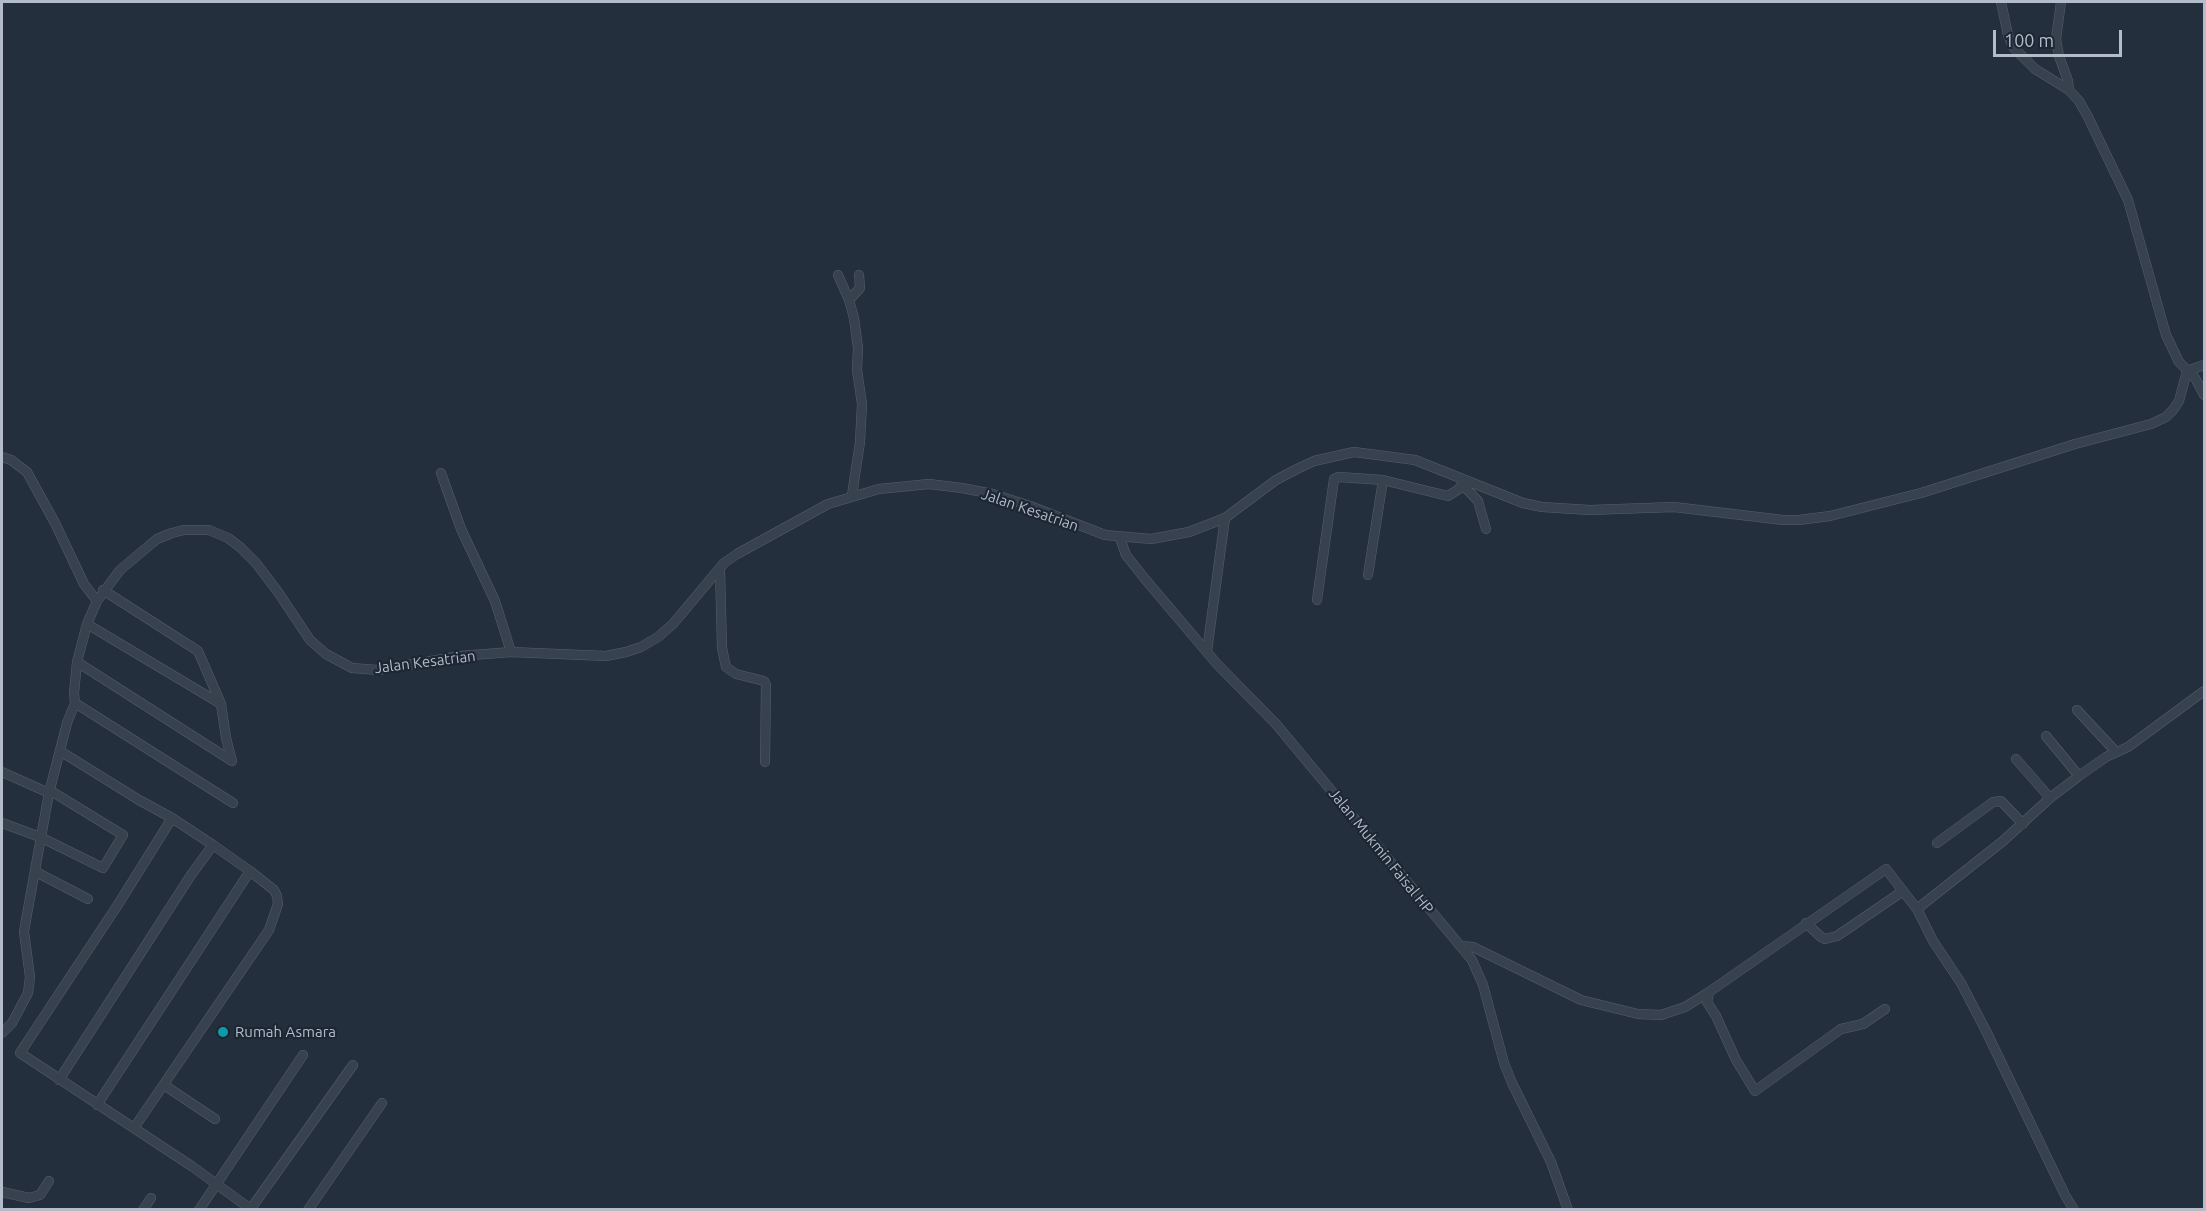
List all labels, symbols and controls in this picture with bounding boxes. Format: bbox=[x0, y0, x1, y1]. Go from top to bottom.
scale bar bbox=[1996, 18, 2125, 56]
text: 100 m bbox=[2004, 30, 2054, 50]
street label: Jalan Kesatrian bbox=[979, 485, 1081, 535]
street label: Jalan Kesatrian bbox=[373, 647, 477, 677]
street label: Jalan Mukmin Faisal HP bbox=[1325, 785, 1437, 917]
place label: Rumah Asmara bbox=[235, 1023, 336, 1041]
marker: Rumah Asmara bbox=[216, 1025, 230, 1039]

